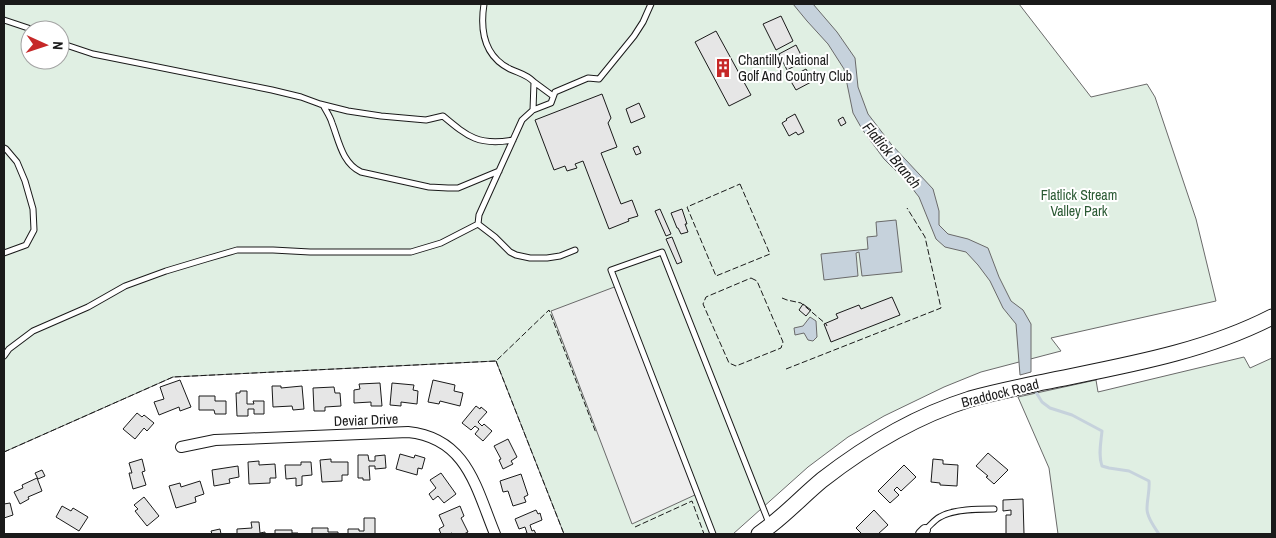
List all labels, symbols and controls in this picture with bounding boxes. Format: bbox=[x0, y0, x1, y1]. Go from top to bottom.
north arrow bbox=[20, 20, 70, 70]
text: N bbox=[49, 41, 67, 50]
place label: Chantilly National Golf And Country Club bbox=[738, 51, 852, 85]
building icon: Chantilly National Golf And Country Club bbox=[712, 57, 734, 79]
water label: Flatlick Branch bbox=[858, 117, 926, 193]
park label: Flatlick Stream Valley Park bbox=[1041, 186, 1117, 220]
street label: Braddock Road bbox=[959, 375, 1041, 411]
street label: Deviar Drive bbox=[333, 410, 399, 430]

